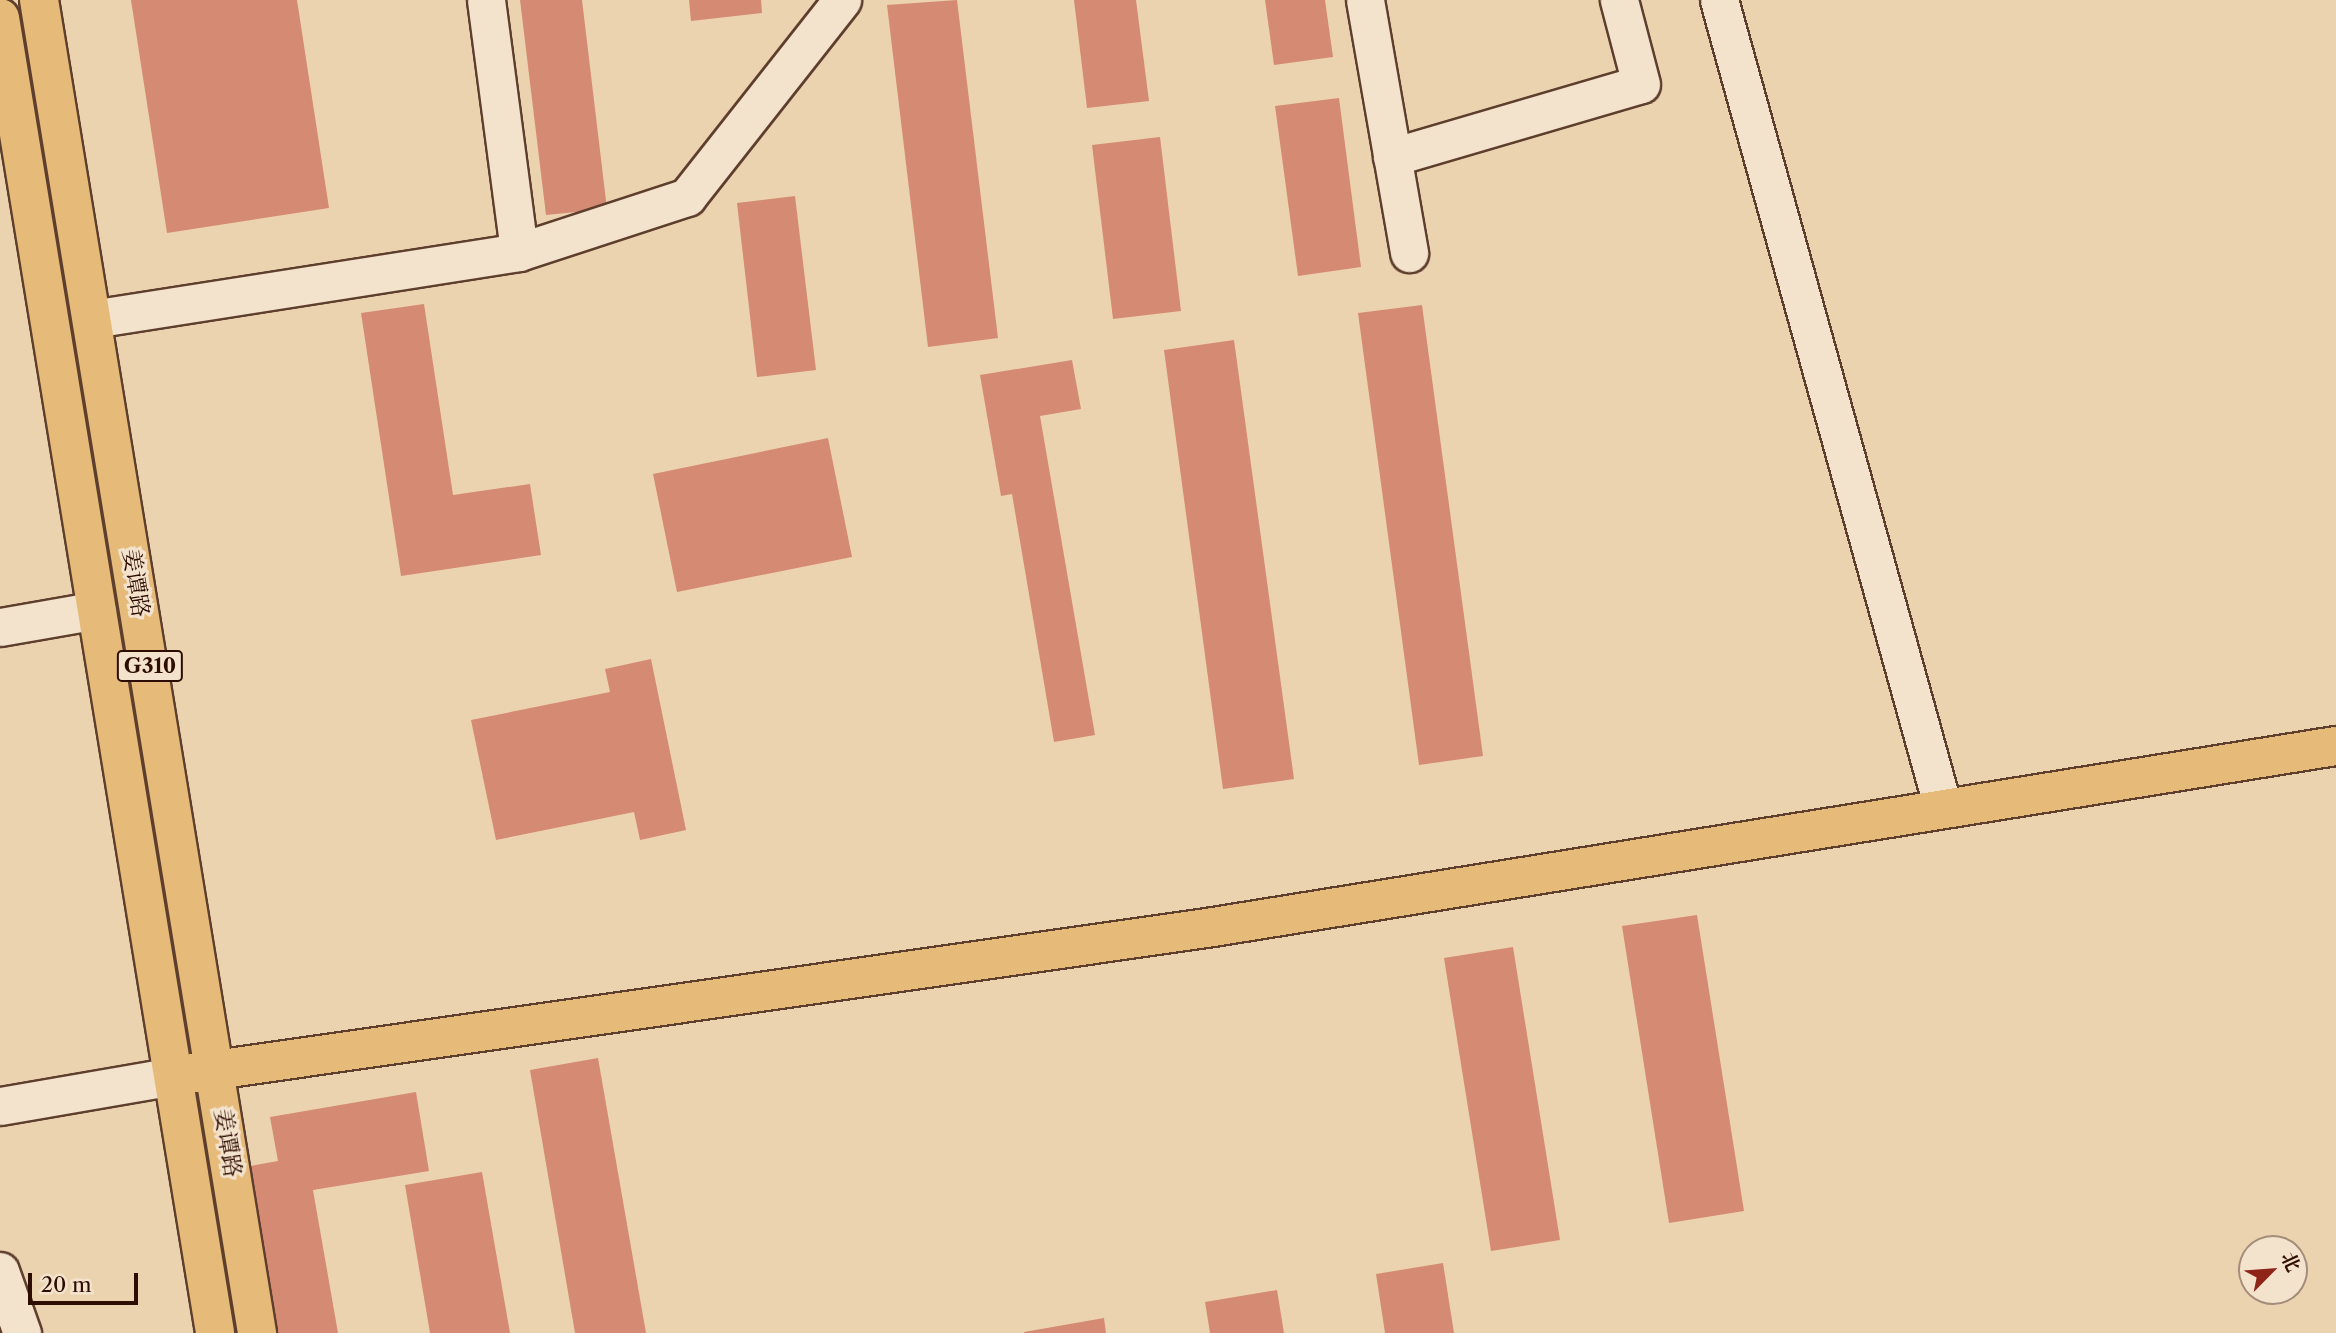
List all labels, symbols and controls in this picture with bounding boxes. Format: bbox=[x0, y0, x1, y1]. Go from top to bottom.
street label: 姜谭路 bbox=[117, 547, 155, 619]
road number: G310 bbox=[117, 648, 183, 684]
street label: 姜谭路 bbox=[209, 1107, 247, 1179]
north arrow bbox=[2238, 1235, 2308, 1305]
text: 北 bbox=[2276, 1248, 2305, 1275]
scale bar bbox=[32, 1260, 142, 1304]
text: 20 m bbox=[41, 1272, 92, 1297]

